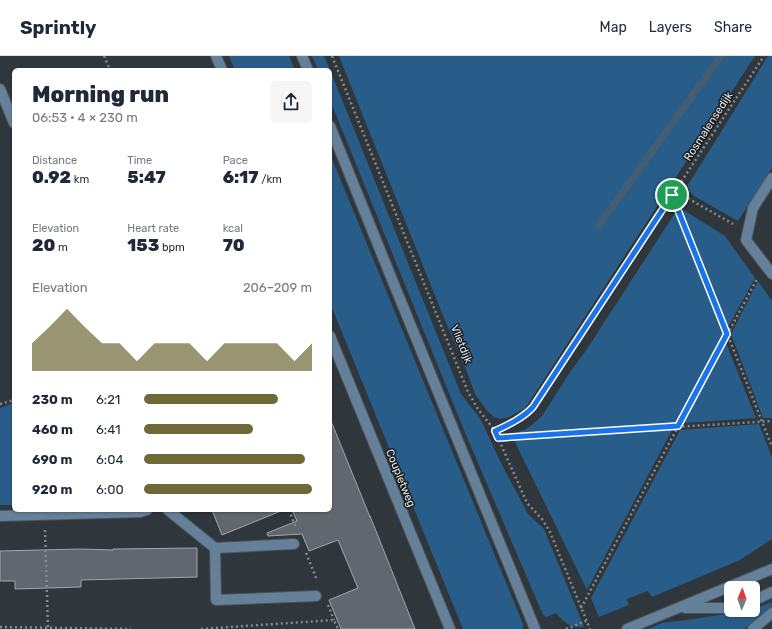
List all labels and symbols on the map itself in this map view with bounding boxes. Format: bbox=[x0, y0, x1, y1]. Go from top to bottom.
street label: Rosmalensedijk bbox=[681, 89, 736, 163]
pin bbox=[655, 178, 689, 212]
street label: Vlietdijk bbox=[448, 323, 475, 366]
street label: Coupletweg bbox=[383, 447, 418, 509]
north arrow bbox=[724, 581, 760, 617]

